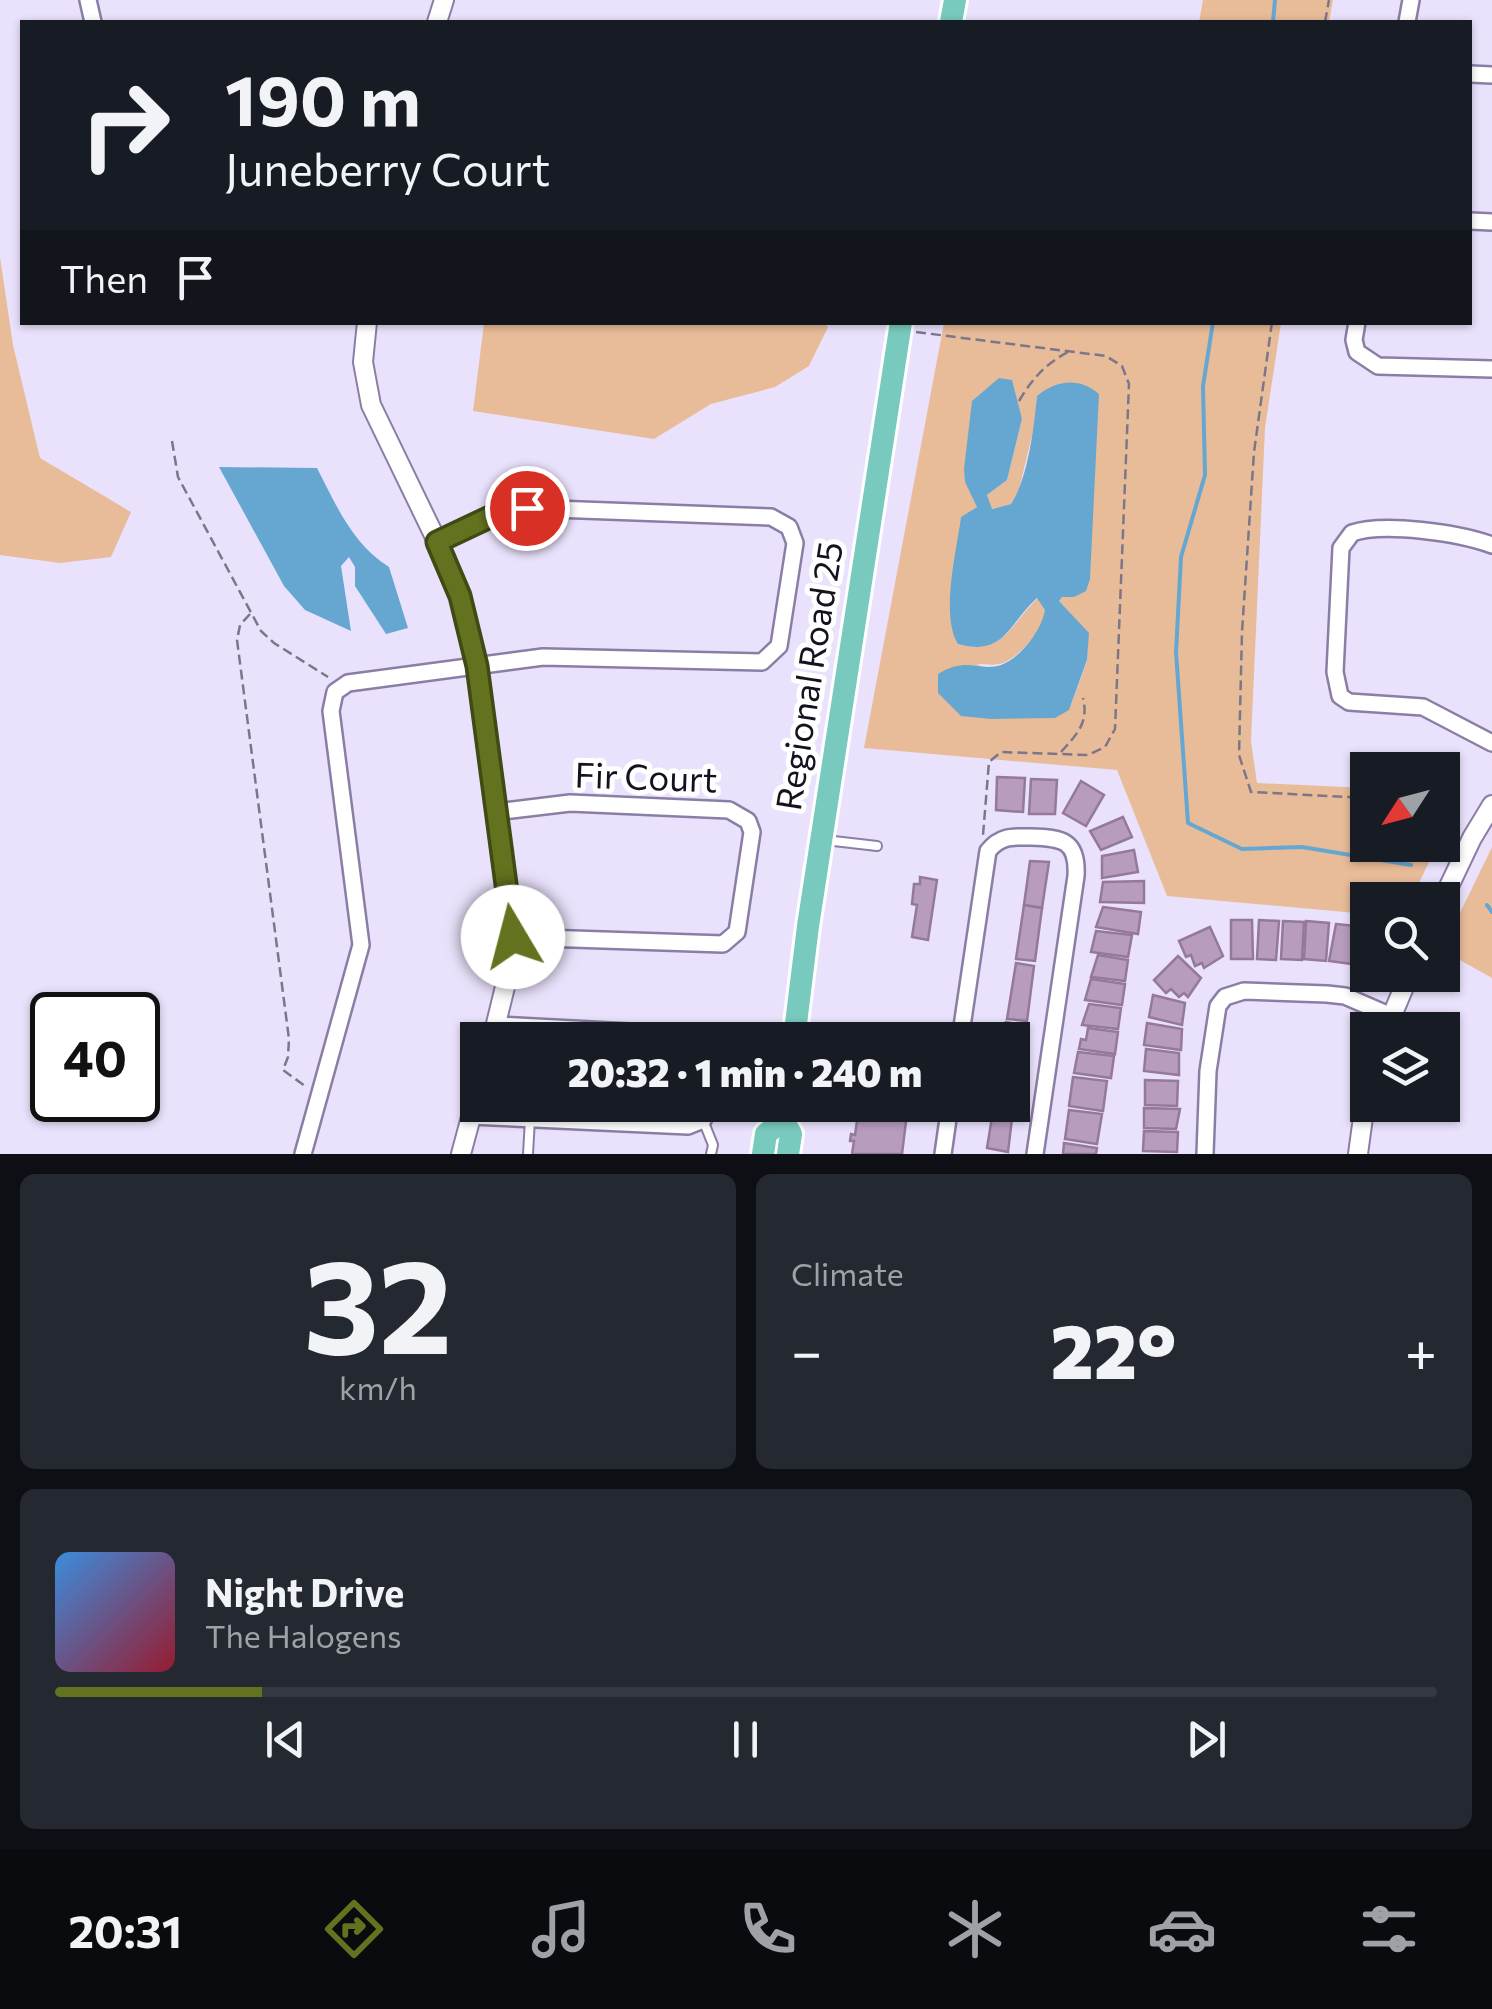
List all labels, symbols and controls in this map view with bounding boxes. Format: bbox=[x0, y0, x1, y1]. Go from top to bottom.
text: 190 m bbox=[225, 55, 421, 140]
icon: right bbox=[60, 60, 190, 190]
text: Juneberry Court bbox=[225, 140, 550, 195]
icon: arrive bbox=[168, 250, 223, 305]
text: Then bbox=[60, 254, 148, 301]
pin bbox=[485, 466, 570, 551]
icon: arrive bbox=[500, 481, 555, 536]
street label: Regional Road 25 bbox=[765, 538, 850, 813]
street label: Fir Court bbox=[574, 752, 718, 799]
north arrow bbox=[1350, 752, 1460, 862]
map controls bbox=[1350, 752, 1460, 1122]
button: search bbox=[1350, 882, 1460, 992]
position arrow bbox=[461, 885, 565, 989]
speed limit sign: 40 bbox=[30, 992, 160, 1122]
button: layers bbox=[1350, 1012, 1460, 1122]
text: 20:32 · 1 min · 240 m bbox=[568, 1048, 922, 1095]
text: 32 bbox=[304, 1222, 452, 1381]
text: Climate bbox=[791, 1253, 904, 1293]
text: 22° bbox=[1050, 1303, 1177, 1394]
text: − bbox=[791, 1316, 822, 1383]
text: + bbox=[1405, 1316, 1437, 1383]
text: km/h bbox=[339, 1367, 417, 1407]
text: Night Drive bbox=[205, 1568, 404, 1615]
text: The Halogens bbox=[205, 1615, 402, 1655]
icon: previous bbox=[258, 1712, 313, 1767]
icon: pause bbox=[718, 1712, 773, 1767]
icon: next bbox=[1179, 1712, 1234, 1767]
icon: directions bbox=[319, 1894, 389, 1964]
icon: music bbox=[526, 1894, 596, 1964]
icon: phone bbox=[733, 1894, 803, 1964]
icon: climate bbox=[940, 1894, 1010, 1964]
icon: car bbox=[1147, 1894, 1217, 1964]
icon: filters bbox=[1354, 1894, 1424, 1964]
text: 20:31 bbox=[68, 1902, 182, 1957]

